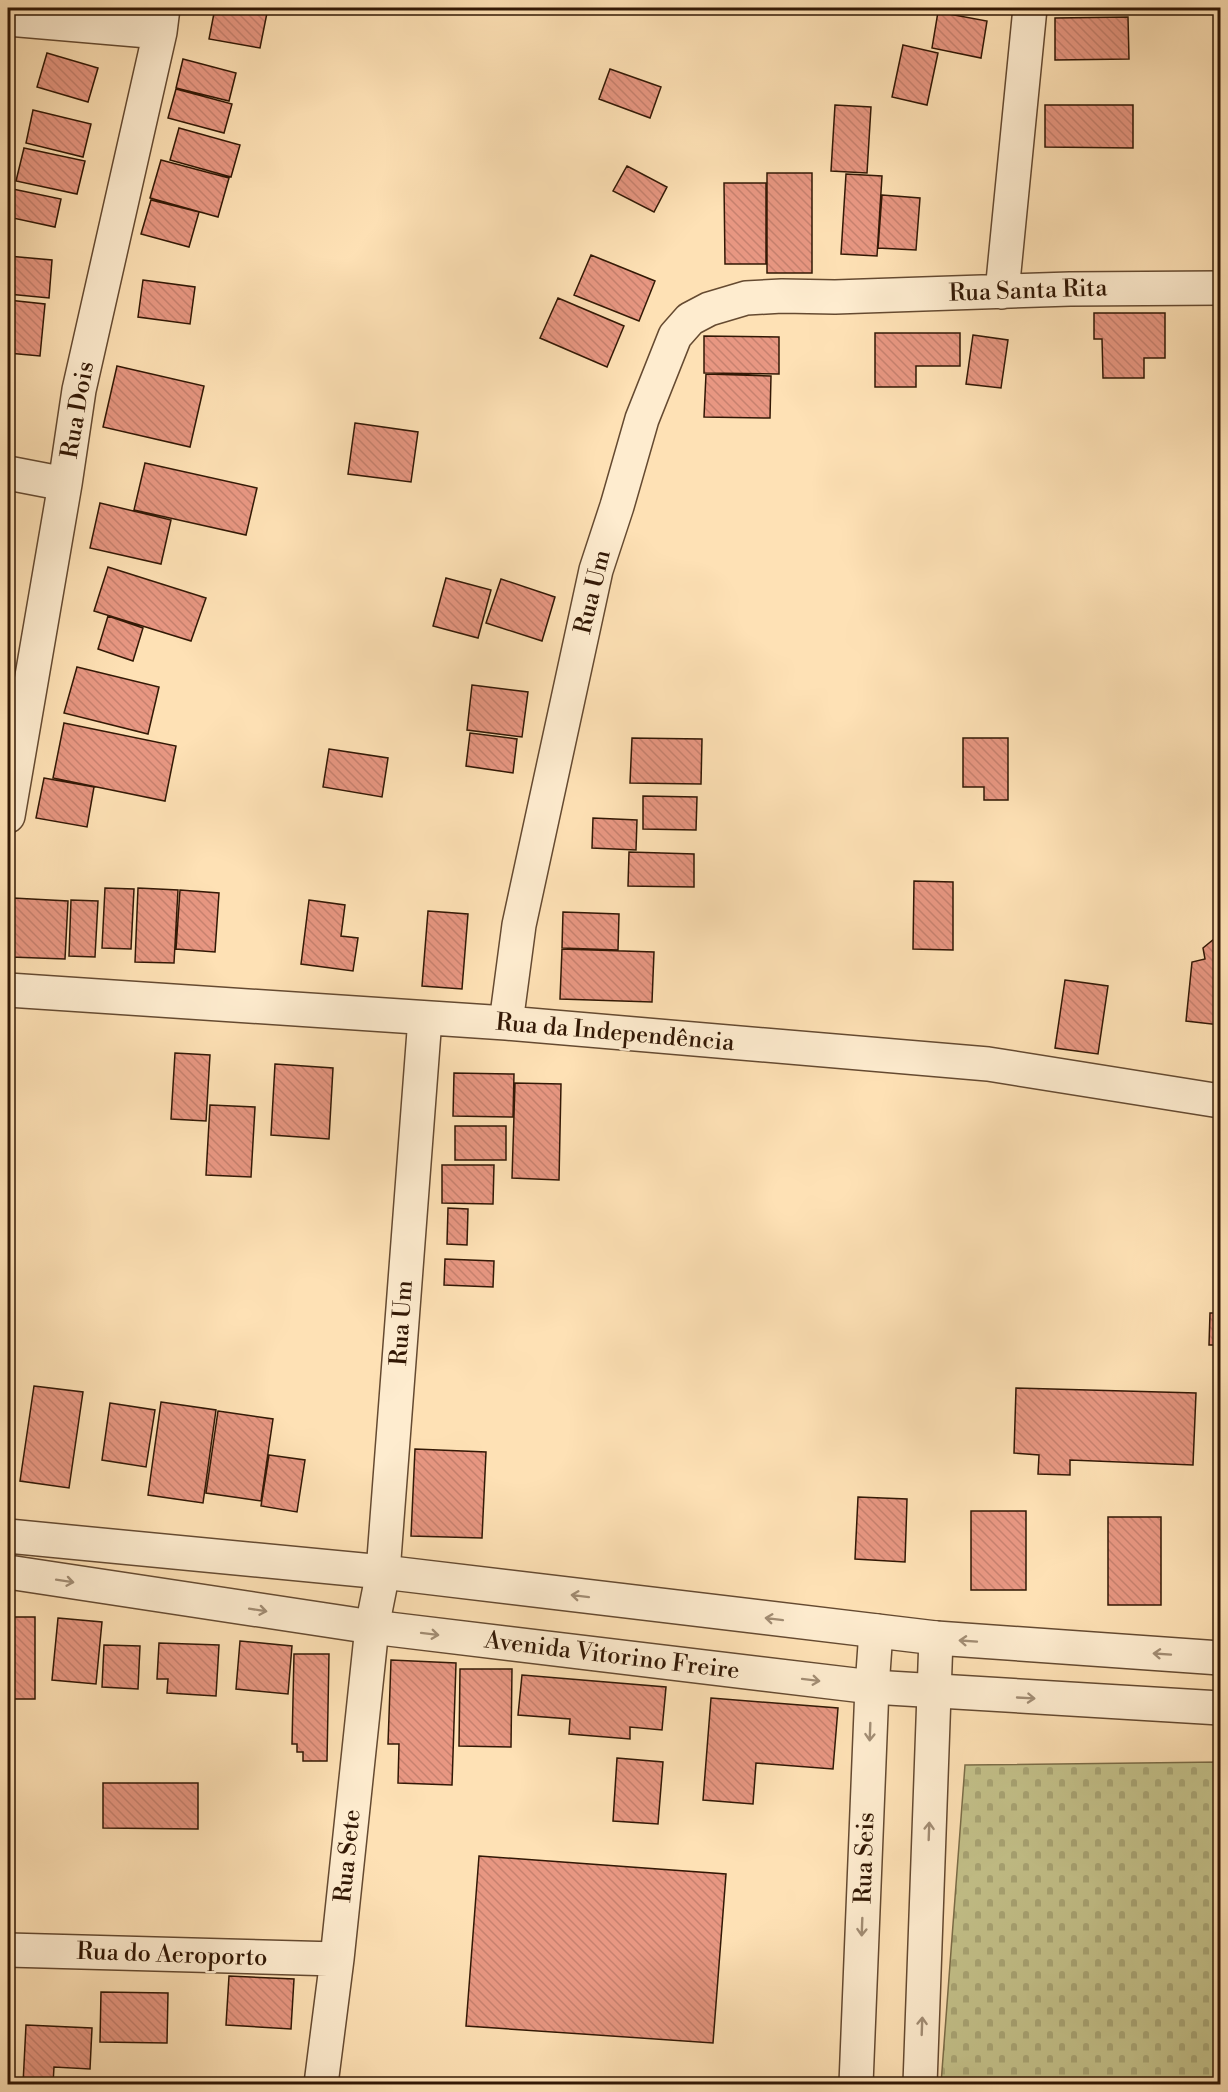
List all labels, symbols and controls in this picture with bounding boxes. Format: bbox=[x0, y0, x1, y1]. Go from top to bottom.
street label: Rua Santa Rita bbox=[948, 273, 1109, 309]
street label: Rua Dois bbox=[55, 359, 101, 461]
street label: Rua Um bbox=[568, 547, 618, 637]
street label: Rua da Independência bbox=[494, 1008, 737, 1058]
street label: Rua Um bbox=[384, 1279, 420, 1367]
one-way arrow bbox=[55, 1576, 75, 1587]
one-way arrow bbox=[571, 1590, 591, 1601]
one-way arrow bbox=[248, 1605, 268, 1616]
one-way arrow bbox=[764, 1613, 784, 1624]
street label: Avenida Vitorino Freire bbox=[482, 1625, 741, 1687]
one-way arrow bbox=[419, 1629, 439, 1640]
one-way arrow bbox=[958, 1635, 978, 1646]
one-way arrow bbox=[1153, 1648, 1173, 1659]
one-way arrow bbox=[800, 1675, 820, 1686]
one-way arrow bbox=[1016, 1692, 1036, 1703]
one-way arrow bbox=[864, 1721, 875, 1741]
street label: Rua Sete bbox=[328, 1808, 368, 1904]
street label: Rua Seis bbox=[848, 1812, 882, 1904]
one-way arrow bbox=[923, 1822, 934, 1842]
one-way arrow bbox=[856, 1916, 868, 1936]
street label: Rua do Aeroporto bbox=[76, 1937, 268, 1973]
one-way arrow bbox=[917, 2017, 928, 2037]

